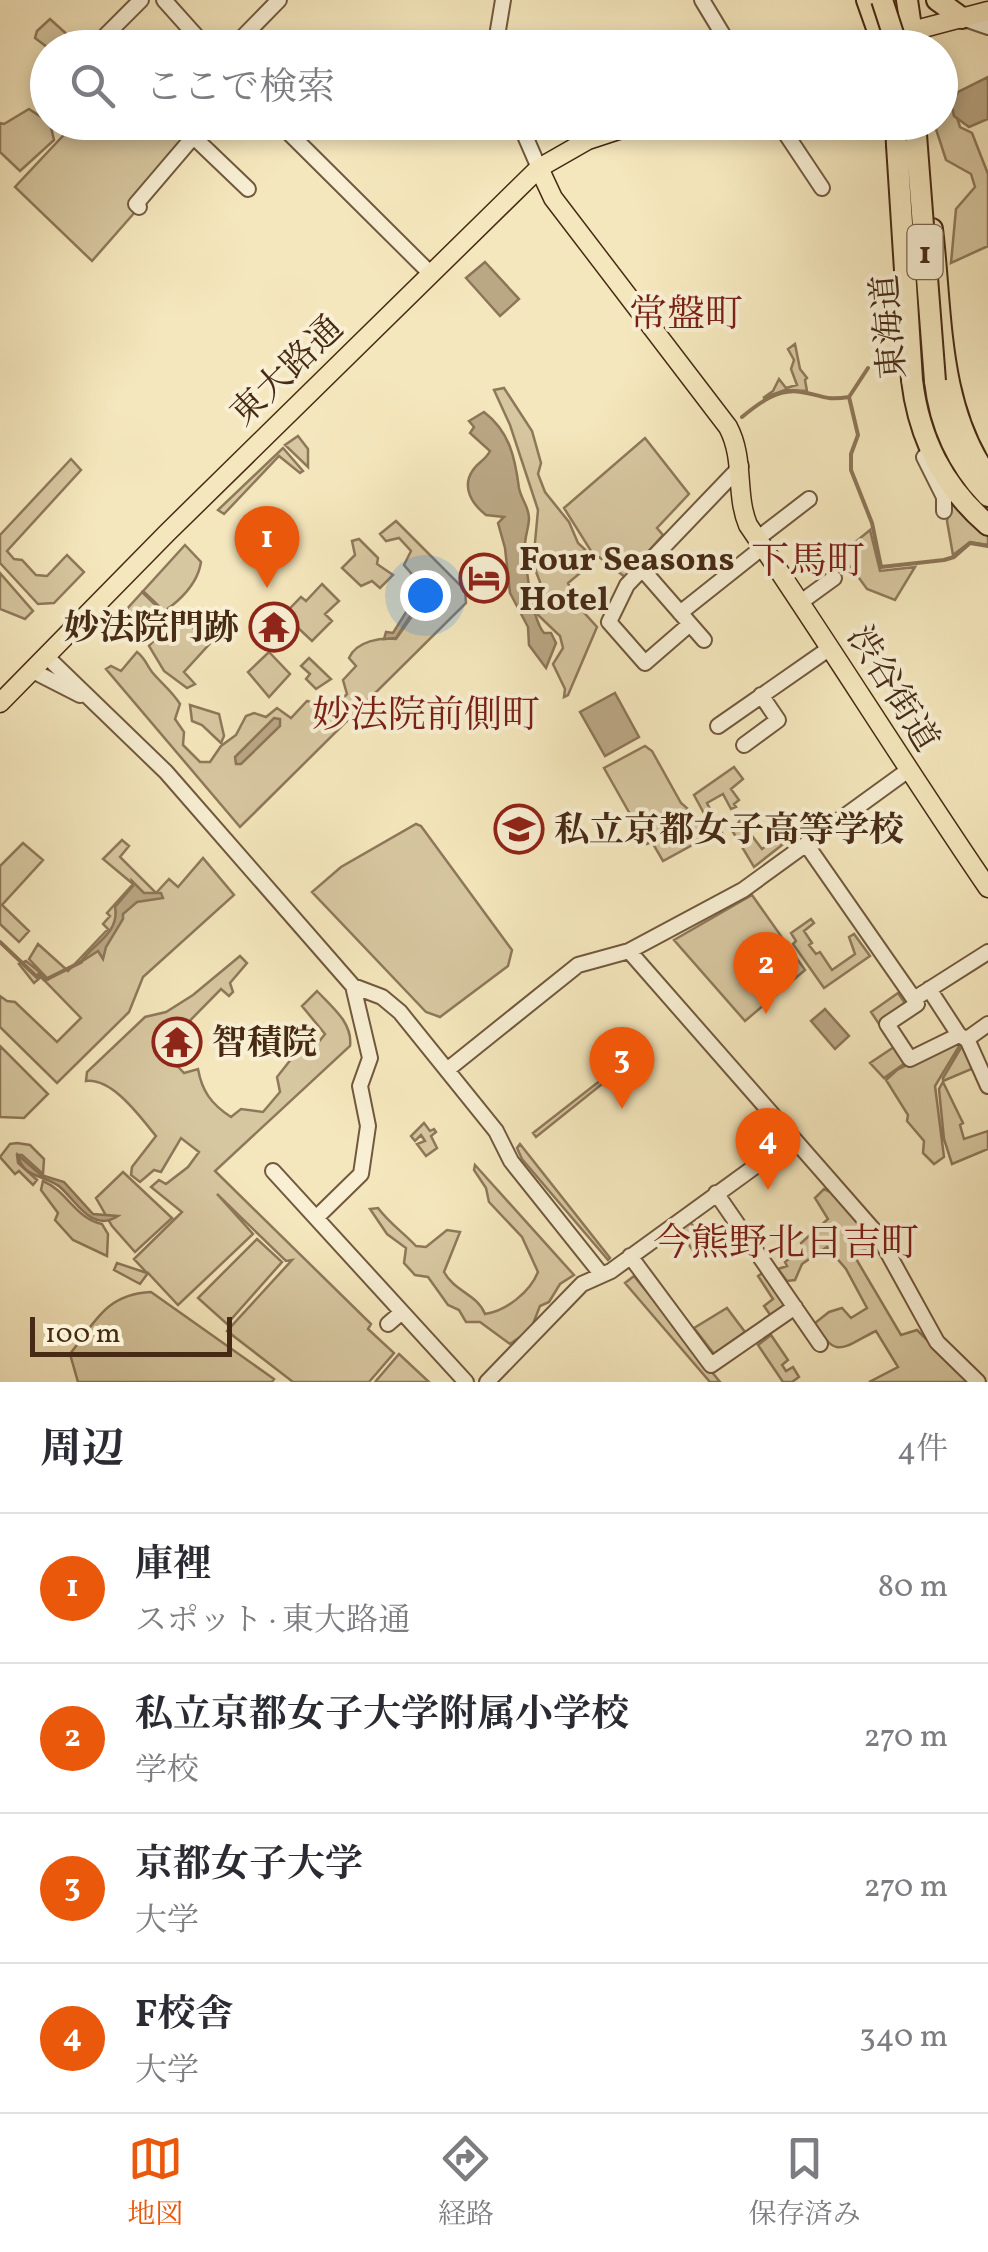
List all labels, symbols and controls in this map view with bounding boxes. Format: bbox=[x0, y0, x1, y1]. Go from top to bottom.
search box bbox=[30, 30, 958, 140]
icon: search bbox=[65, 58, 120, 113]
text: ここで検索 bbox=[145, 63, 335, 116]
road number: 1 bbox=[908, 225, 942, 279]
street label: 東海道 bbox=[863, 272, 919, 381]
district label: 常盤町 bbox=[629, 290, 743, 343]
street label: 東大路通 bbox=[221, 306, 355, 438]
pin: 1 bbox=[234, 506, 300, 588]
place label: Four Seasons Hotel bbox=[519, 537, 735, 625]
district label: 下馬町 bbox=[751, 537, 865, 590]
hotel icon: Four Seasons Hotel bbox=[458, 552, 510, 604]
your location bbox=[400, 570, 451, 621]
temple icon: 妙法院門跡 bbox=[248, 601, 300, 653]
place label: 妙法院門跡 bbox=[64, 606, 239, 654]
street label: 渋谷街道 bbox=[834, 618, 949, 762]
district label: 妙法院前側町 bbox=[312, 691, 540, 744]
school or university icon: 私立京都女子高等学校 bbox=[493, 803, 545, 855]
place label: 私立京都女子高等学校 bbox=[554, 808, 904, 856]
pin: 2 bbox=[734, 932, 798, 1014]
temple icon: 智積院 bbox=[151, 1016, 203, 1068]
place label: 智積院 bbox=[212, 1021, 317, 1069]
pin: 3 bbox=[590, 1026, 654, 1109]
pin: 4 bbox=[736, 1108, 800, 1190]
district label: 今熊野北日吉町 bbox=[653, 1219, 919, 1272]
scale bar bbox=[30, 1312, 232, 1356]
text: 100 m bbox=[45, 1315, 120, 1354]
text: 周辺 bbox=[40, 1422, 124, 1481]
text: 4件 bbox=[897, 1429, 948, 1473]
text: 庫裡 bbox=[135, 1540, 211, 1593]
text: 1 bbox=[66, 1566, 79, 1610]
text: 80 m bbox=[878, 1566, 948, 1610]
text: スポット · 東大路通 bbox=[135, 1600, 410, 1644]
text: 私立京都女子大学附属小学校 bbox=[135, 1690, 629, 1743]
text: 2 bbox=[64, 1716, 81, 1760]
text: 270 m bbox=[863, 1716, 948, 1760]
text: 学校 bbox=[135, 1750, 199, 1794]
text: 京都女子大学 bbox=[135, 1840, 363, 1893]
text: 3 bbox=[64, 1866, 81, 1910]
text: 270 m bbox=[863, 1866, 948, 1910]
text: 大学 bbox=[135, 1900, 199, 1944]
text: F校舎 bbox=[135, 1990, 233, 2043]
text: 4 bbox=[63, 2016, 82, 2060]
text: 340 m bbox=[859, 2016, 948, 2060]
text: 大学 bbox=[135, 2050, 199, 2094]
tab: 地図 bbox=[127, 2131, 183, 2235]
tab: 経路 bbox=[438, 2131, 494, 2235]
tab: 保存済み bbox=[749, 2131, 861, 2235]

